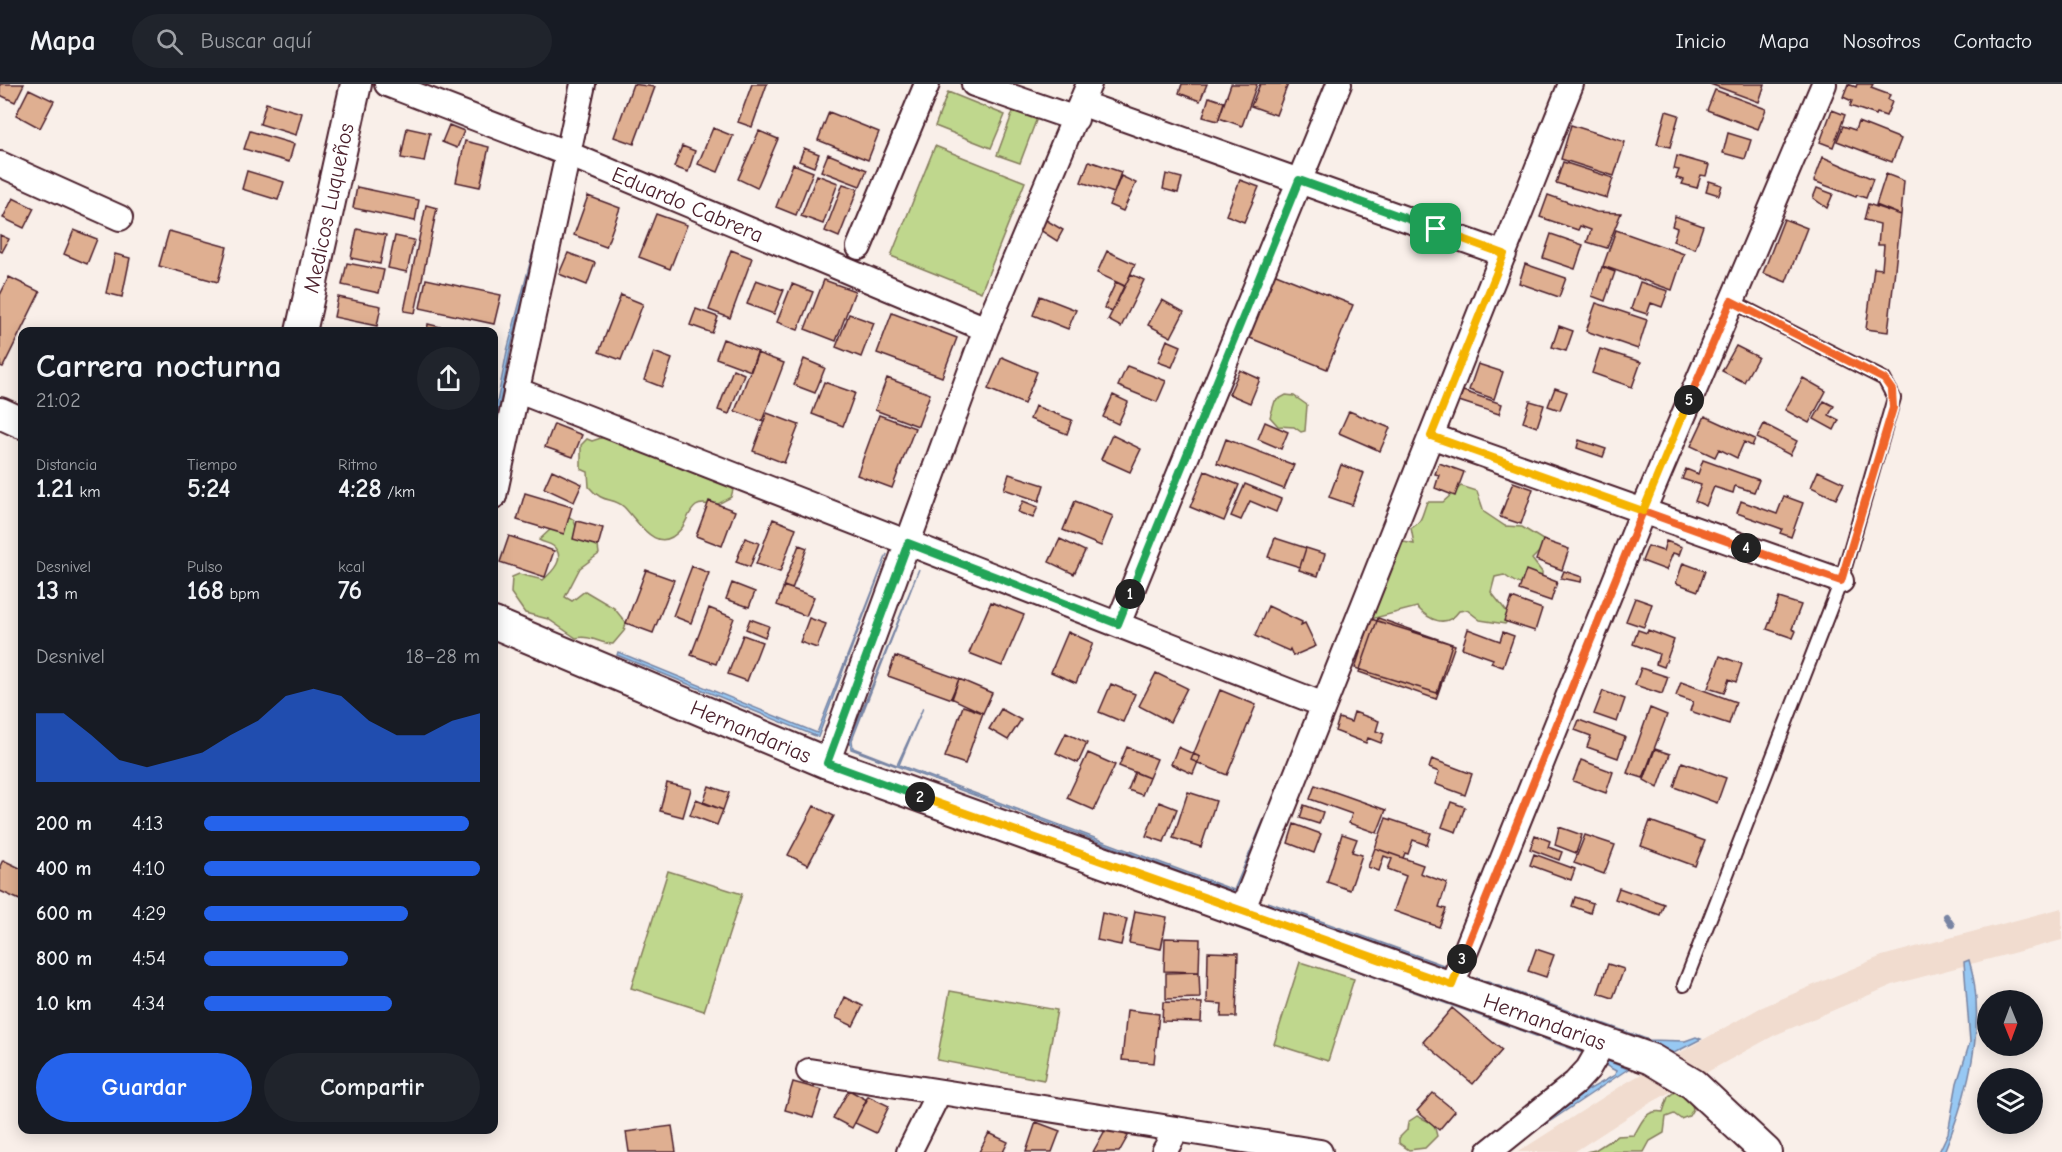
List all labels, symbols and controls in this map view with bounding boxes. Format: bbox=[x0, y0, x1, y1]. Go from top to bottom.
search box bbox=[132, 14, 552, 68]
text: Mapa bbox=[30, 25, 96, 57]
icon: search bbox=[153, 25, 186, 58]
text: Buscar aquí bbox=[201, 28, 312, 54]
text: Inicio bbox=[1675, 29, 1726, 53]
text: Mapa bbox=[1759, 29, 1809, 53]
text: Nosotros bbox=[1842, 29, 1921, 53]
text: Contacto bbox=[1954, 29, 2032, 53]
street label: Medicos Luqueños bbox=[298, 121, 360, 296]
street label: Eduardo Cabrera bbox=[608, 161, 767, 249]
pin bbox=[1410, 203, 1461, 254]
icon: arrive bbox=[1419, 212, 1452, 245]
text: Carrera nocturna bbox=[36, 347, 282, 385]
button: share bbox=[417, 347, 480, 410]
pin: 5 bbox=[1674, 385, 1704, 415]
text: 21:02 bbox=[36, 389, 81, 412]
text: 5 bbox=[1685, 391, 1693, 409]
text: Distancia bbox=[36, 456, 97, 474]
text: Tiempo bbox=[187, 456, 237, 474]
text: Ritmo bbox=[338, 456, 377, 474]
text: 1.21 bbox=[36, 474, 74, 504]
text: 5:24 bbox=[187, 474, 231, 504]
text: 4:28 bbox=[338, 474, 382, 504]
text: km bbox=[74, 483, 100, 501]
text: /km bbox=[382, 483, 415, 501]
pin: 4 bbox=[1731, 533, 1761, 563]
text: 4 bbox=[1742, 539, 1750, 557]
text: Desnivel bbox=[36, 558, 91, 576]
text: Pulso bbox=[187, 558, 223, 576]
text: kcal bbox=[338, 558, 365, 576]
text: 13 bbox=[36, 576, 59, 606]
text: 168 bbox=[187, 576, 224, 606]
text: 76 bbox=[338, 576, 362, 606]
pin: 1 bbox=[1115, 579, 1145, 609]
text: m bbox=[59, 585, 78, 603]
text: bpm bbox=[224, 585, 260, 603]
text: 1 bbox=[1127, 585, 1133, 603]
text: Desnivel bbox=[36, 645, 105, 668]
text: 18–28 m bbox=[406, 645, 480, 668]
street label: Hernandarias bbox=[686, 695, 815, 769]
pin: 2 bbox=[905, 782, 935, 812]
text: 2 bbox=[916, 788, 924, 806]
text: 200 m bbox=[36, 812, 92, 835]
text: 4:13 bbox=[132, 812, 163, 835]
text: 400 m bbox=[36, 857, 91, 880]
text: 4:10 bbox=[132, 857, 165, 880]
text: 600 m bbox=[36, 902, 92, 925]
text: 4:29 bbox=[132, 902, 166, 925]
pin: 3 bbox=[1447, 944, 1477, 974]
text: 800 m bbox=[36, 947, 92, 970]
text: 4:54 bbox=[132, 947, 166, 970]
text: 3 bbox=[1458, 950, 1466, 968]
street label: Hernandarias bbox=[1480, 988, 1610, 1056]
north arrow bbox=[1977, 990, 2043, 1056]
map controls bbox=[1977, 990, 2043, 1134]
text: 1.0 km bbox=[36, 992, 92, 1015]
text: 4:34 bbox=[132, 992, 165, 1015]
button: Guardar bbox=[36, 1053, 252, 1122]
button: Compartir bbox=[264, 1053, 480, 1122]
button: layers bbox=[1977, 1068, 2043, 1134]

